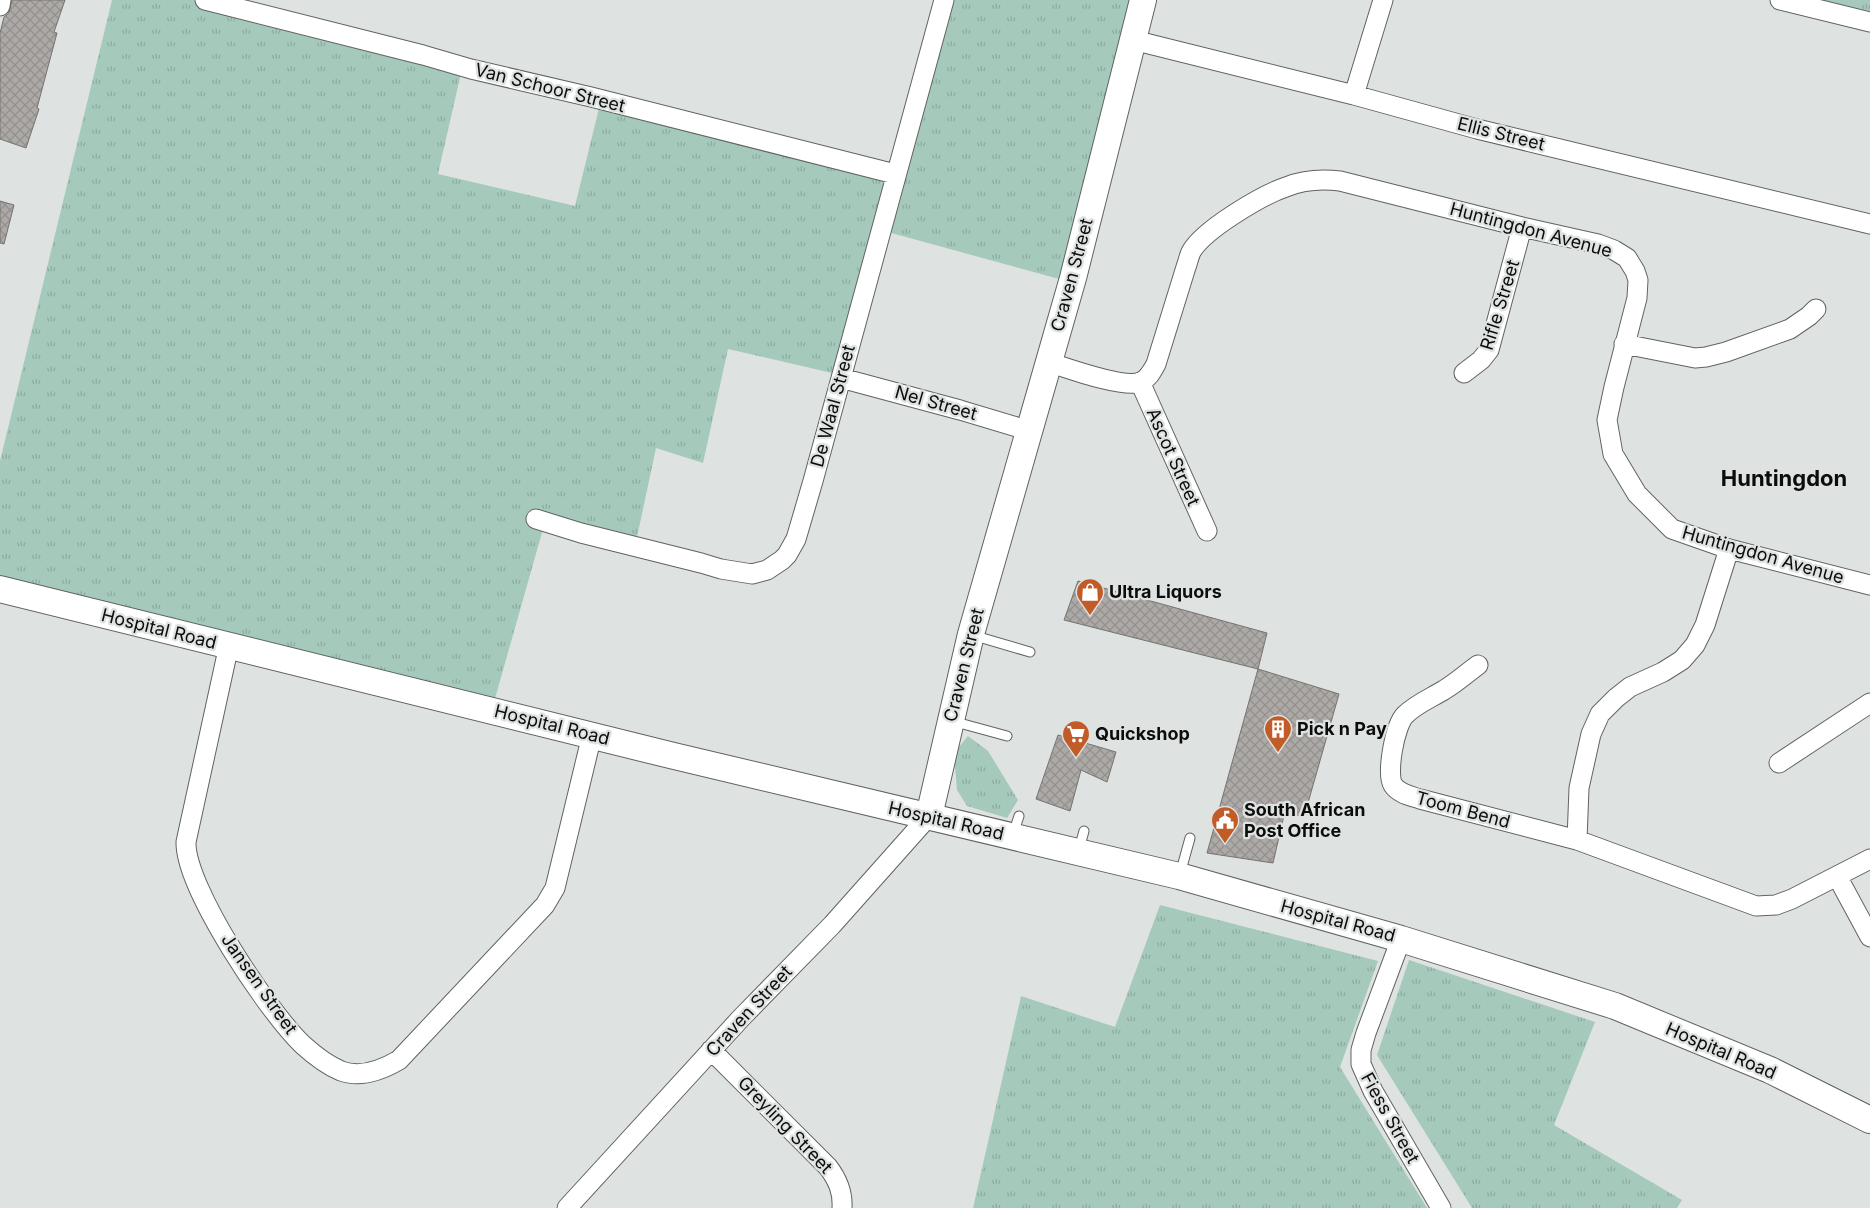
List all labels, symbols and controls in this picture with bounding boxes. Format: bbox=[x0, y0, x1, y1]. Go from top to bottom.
street label: Van Schoor Street bbox=[473, 59, 627, 116]
street label: Ellis Street bbox=[1455, 113, 1547, 155]
street label: Huntingdon Avenue bbox=[1448, 198, 1615, 261]
street label: Craven Street bbox=[1046, 216, 1097, 334]
street label: Rifle Street bbox=[1476, 257, 1523, 353]
street label: De Waal Street bbox=[806, 342, 859, 469]
street label: Nel Street bbox=[893, 381, 980, 424]
street label: Ascot Street bbox=[1143, 405, 1204, 509]
district label: Huntingdon bbox=[1721, 465, 1847, 491]
street label: Huntingdon Avenue bbox=[1680, 521, 1846, 588]
shop icon: Ultra Liquors bbox=[1075, 577, 1105, 616]
place label: Ultra Liquors bbox=[1109, 581, 1222, 602]
street label: Hospital Road bbox=[99, 604, 219, 653]
street label: Craven Street bbox=[939, 606, 988, 724]
street label: Hospital Road bbox=[492, 700, 612, 749]
building icon: Pick n Pay bbox=[1263, 714, 1293, 753]
place label: Pick n Pay bbox=[1297, 718, 1387, 739]
supermarket icon: Quickshop bbox=[1061, 719, 1091, 758]
place label: Quickshop bbox=[1095, 723, 1190, 744]
street label: Toom Bend bbox=[1414, 787, 1512, 832]
street label: Hospital Road bbox=[886, 797, 1006, 844]
place label: South African Post Office bbox=[1244, 799, 1365, 841]
public building icon: South African Post Office bbox=[1210, 805, 1240, 844]
street label: Hospital Road bbox=[1278, 895, 1398, 946]
street label: Jansen Street bbox=[217, 930, 302, 1038]
street label: Craven Street bbox=[701, 961, 796, 1060]
street label: Hospital Road bbox=[1663, 1018, 1780, 1083]
street label: Fiess Street bbox=[1357, 1069, 1424, 1167]
street label: Greyling Street bbox=[734, 1072, 837, 1178]

